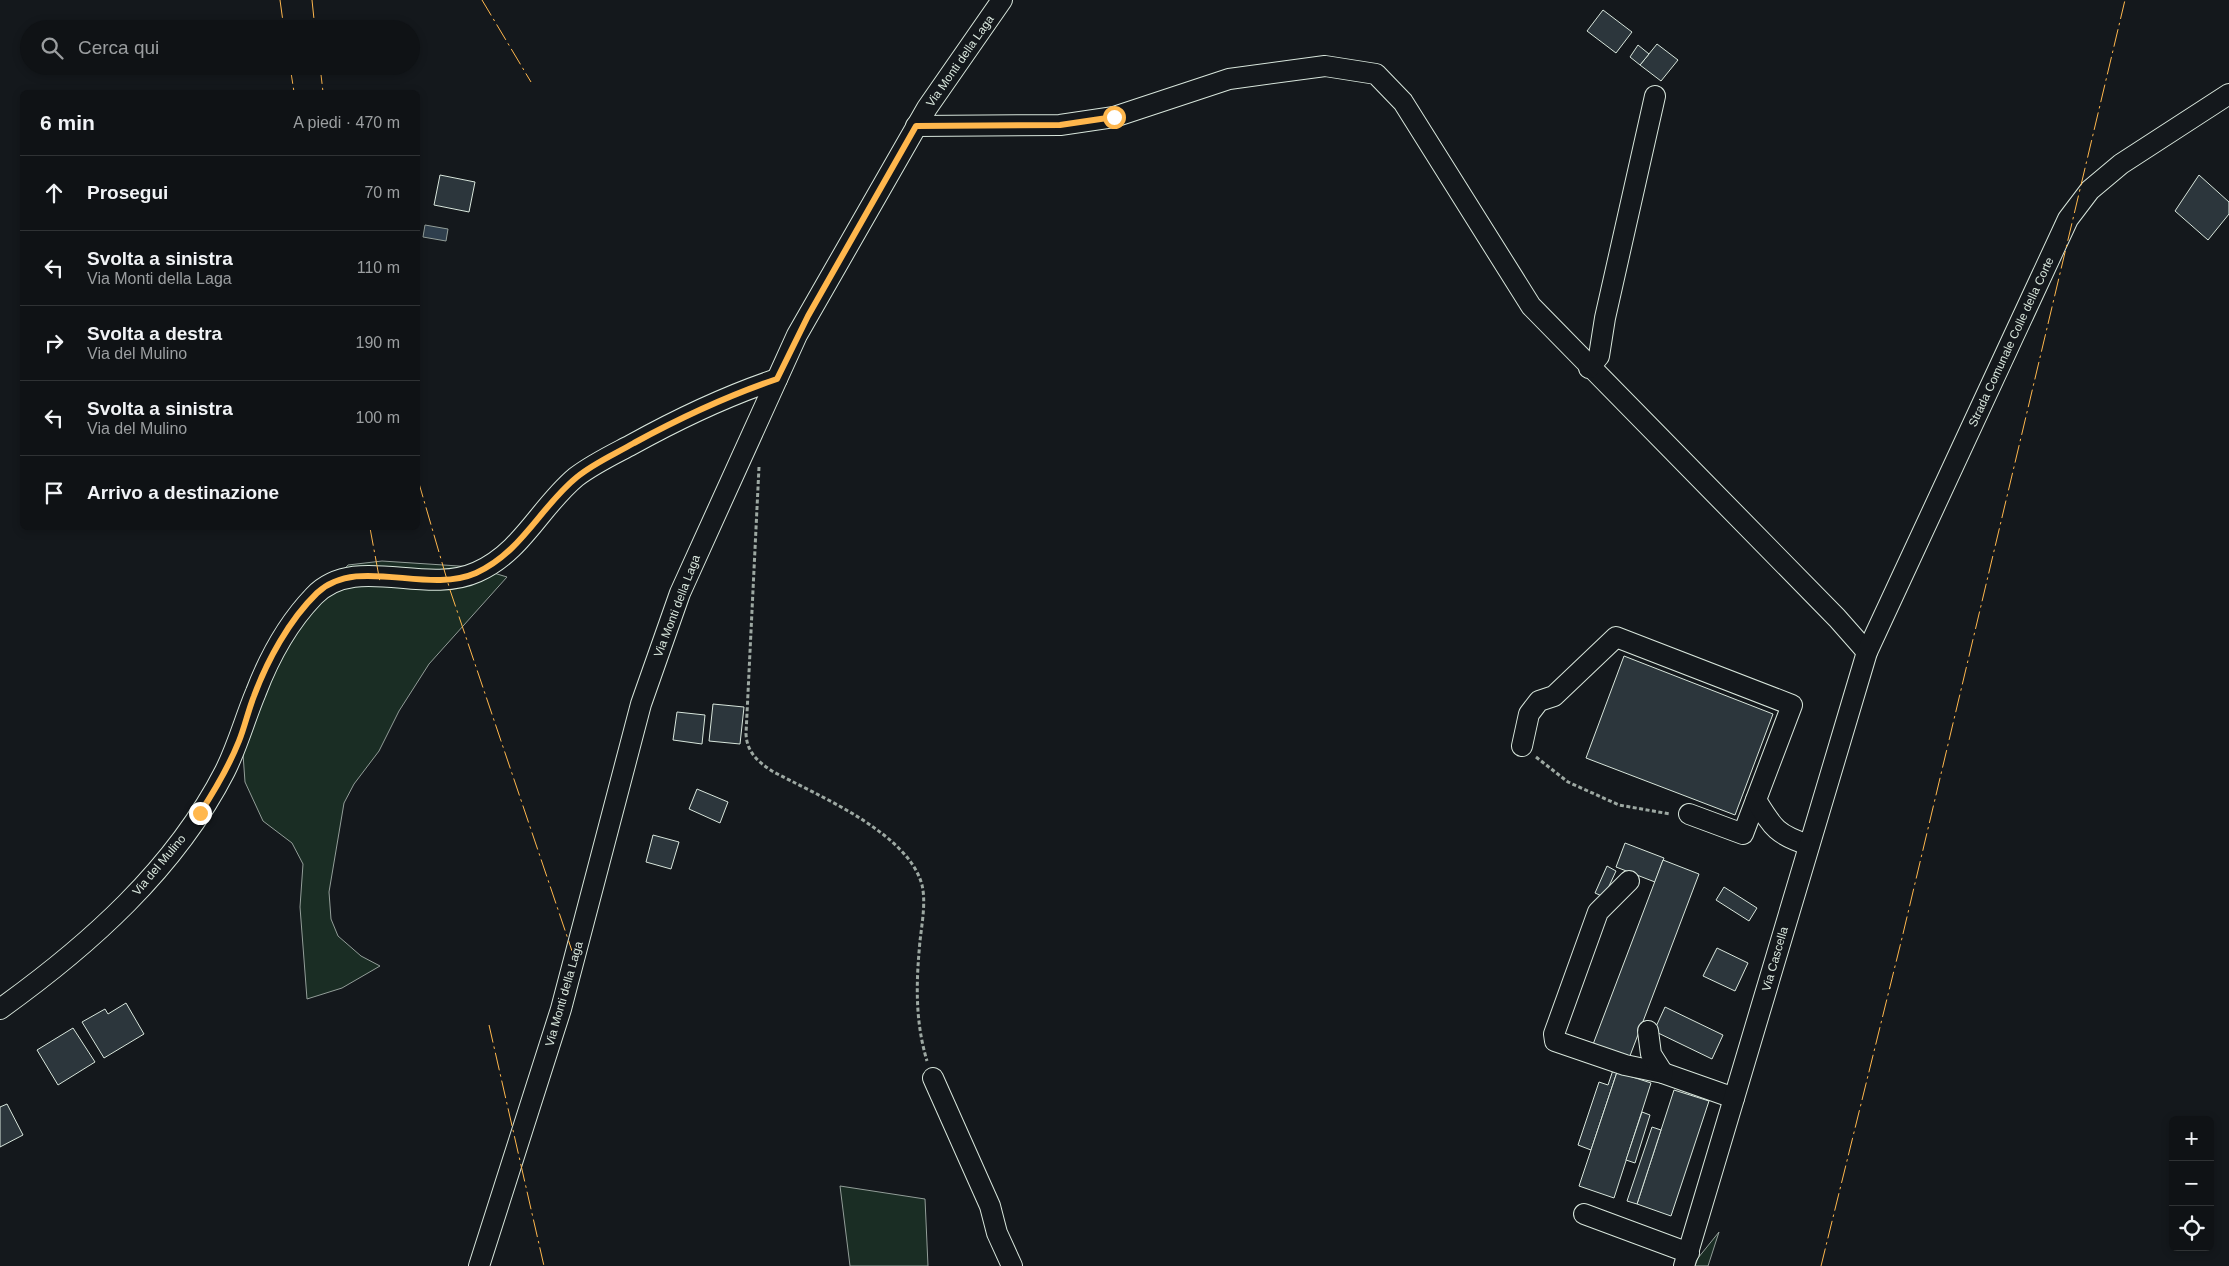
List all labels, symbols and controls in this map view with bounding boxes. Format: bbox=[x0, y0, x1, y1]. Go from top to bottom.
street label: Via Monti della Laga bbox=[923, 12, 997, 109]
search box bbox=[20, 20, 420, 75]
icon: search bbox=[38, 34, 66, 62]
text: Cerca qui bbox=[78, 37, 159, 58]
route start bbox=[1103, 106, 1126, 129]
text: 6 min bbox=[40, 111, 95, 134]
text: A piedi · 470 m bbox=[293, 114, 400, 131]
icon: ahead bbox=[40, 179, 68, 207]
text: Prosegui bbox=[87, 182, 168, 203]
text: 70 m bbox=[364, 184, 400, 201]
text: Svolta a sinistra bbox=[87, 248, 233, 269]
icon: left bbox=[40, 254, 68, 282]
street label: Strada Comunale Colle della Corte bbox=[1965, 255, 2057, 429]
text: 110 m bbox=[357, 259, 400, 276]
text: Via Monti della Laga bbox=[87, 270, 232, 287]
text: Svolta a destra bbox=[87, 323, 222, 344]
icon: right bbox=[40, 329, 68, 357]
text: 190 m bbox=[356, 334, 400, 351]
text: Via del Mulino bbox=[87, 345, 187, 362]
text: Svolta a sinistra bbox=[87, 398, 233, 419]
icon: left bbox=[40, 404, 68, 432]
text: 100 m bbox=[356, 409, 400, 426]
text: Via del Mulino bbox=[87, 420, 187, 437]
icon: arrive bbox=[40, 479, 68, 507]
text: Arrivo a destinazione bbox=[87, 482, 279, 503]
street label: Via Monti della Laga bbox=[651, 553, 703, 659]
route end bbox=[189, 802, 212, 825]
street label: Via del Mulino bbox=[129, 831, 189, 898]
street label: Via Cascella bbox=[1759, 925, 1791, 993]
street label: Via Monti della Laga bbox=[542, 940, 586, 1048]
map controls bbox=[2169, 1116, 2214, 1251]
button: + bbox=[2169, 1116, 2214, 1161]
button: − bbox=[2169, 1161, 2214, 1206]
button: locate bbox=[2169, 1206, 2214, 1251]

